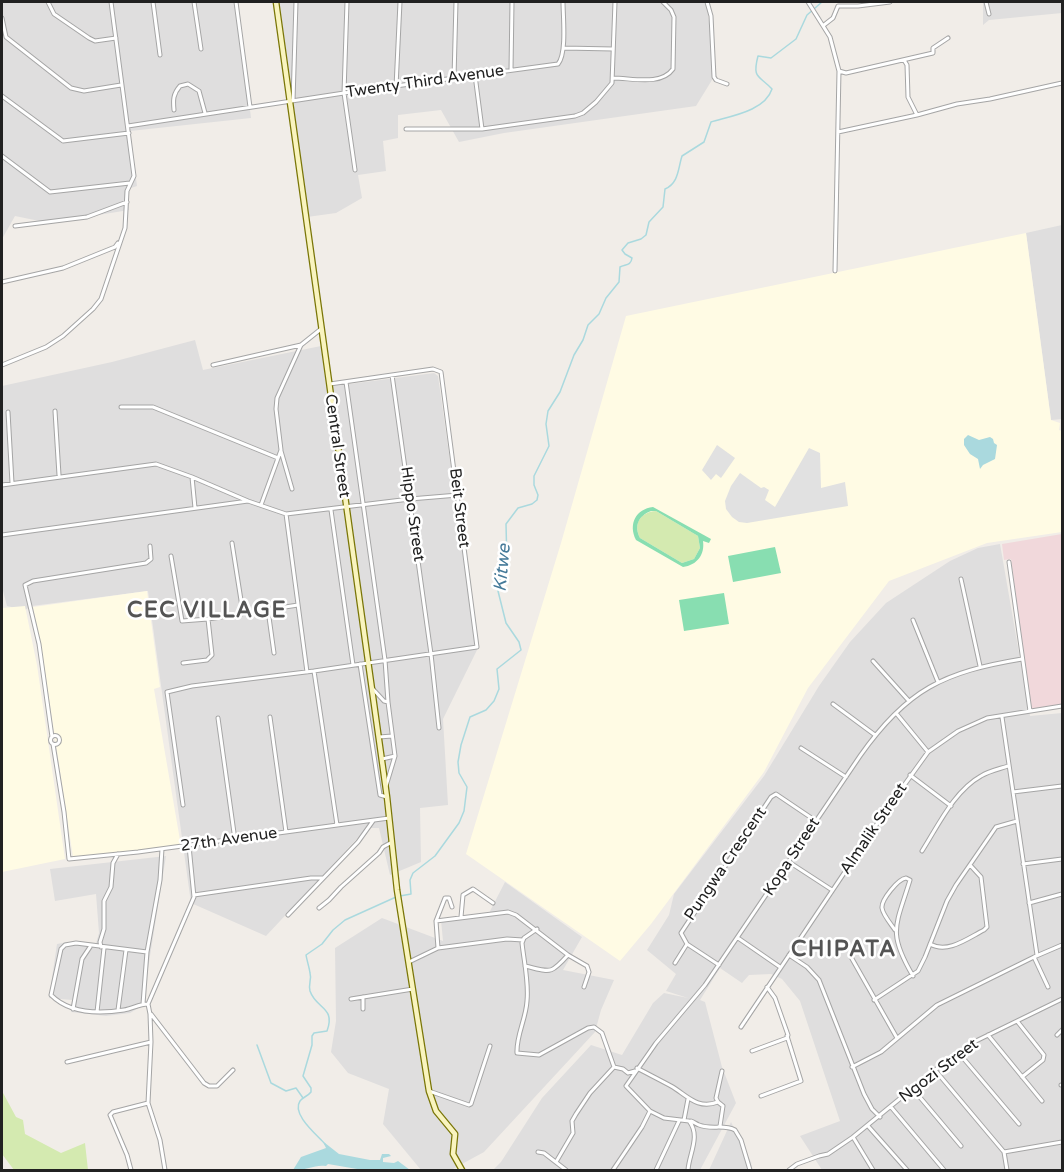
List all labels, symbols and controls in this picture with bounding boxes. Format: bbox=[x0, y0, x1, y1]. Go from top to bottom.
street label: Twenty Third Avenue bbox=[345, 61, 505, 103]
street label: Central Street bbox=[320, 393, 354, 499]
street label: Hippo Street bbox=[396, 465, 428, 563]
street label: Beit Street bbox=[445, 467, 473, 549]
water label: Kitwe bbox=[490, 543, 516, 593]
district label: CEC VILLAGE bbox=[127, 598, 287, 624]
street label: Almalik Street bbox=[836, 780, 912, 878]
street label: Pungwa Crescent bbox=[681, 804, 771, 924]
street label: Kopa Street bbox=[760, 814, 824, 900]
street label: 27th Avenue bbox=[179, 824, 279, 856]
district label: CHIPATA bbox=[791, 937, 897, 963]
street label: Ngozi Street bbox=[896, 1035, 982, 1107]

